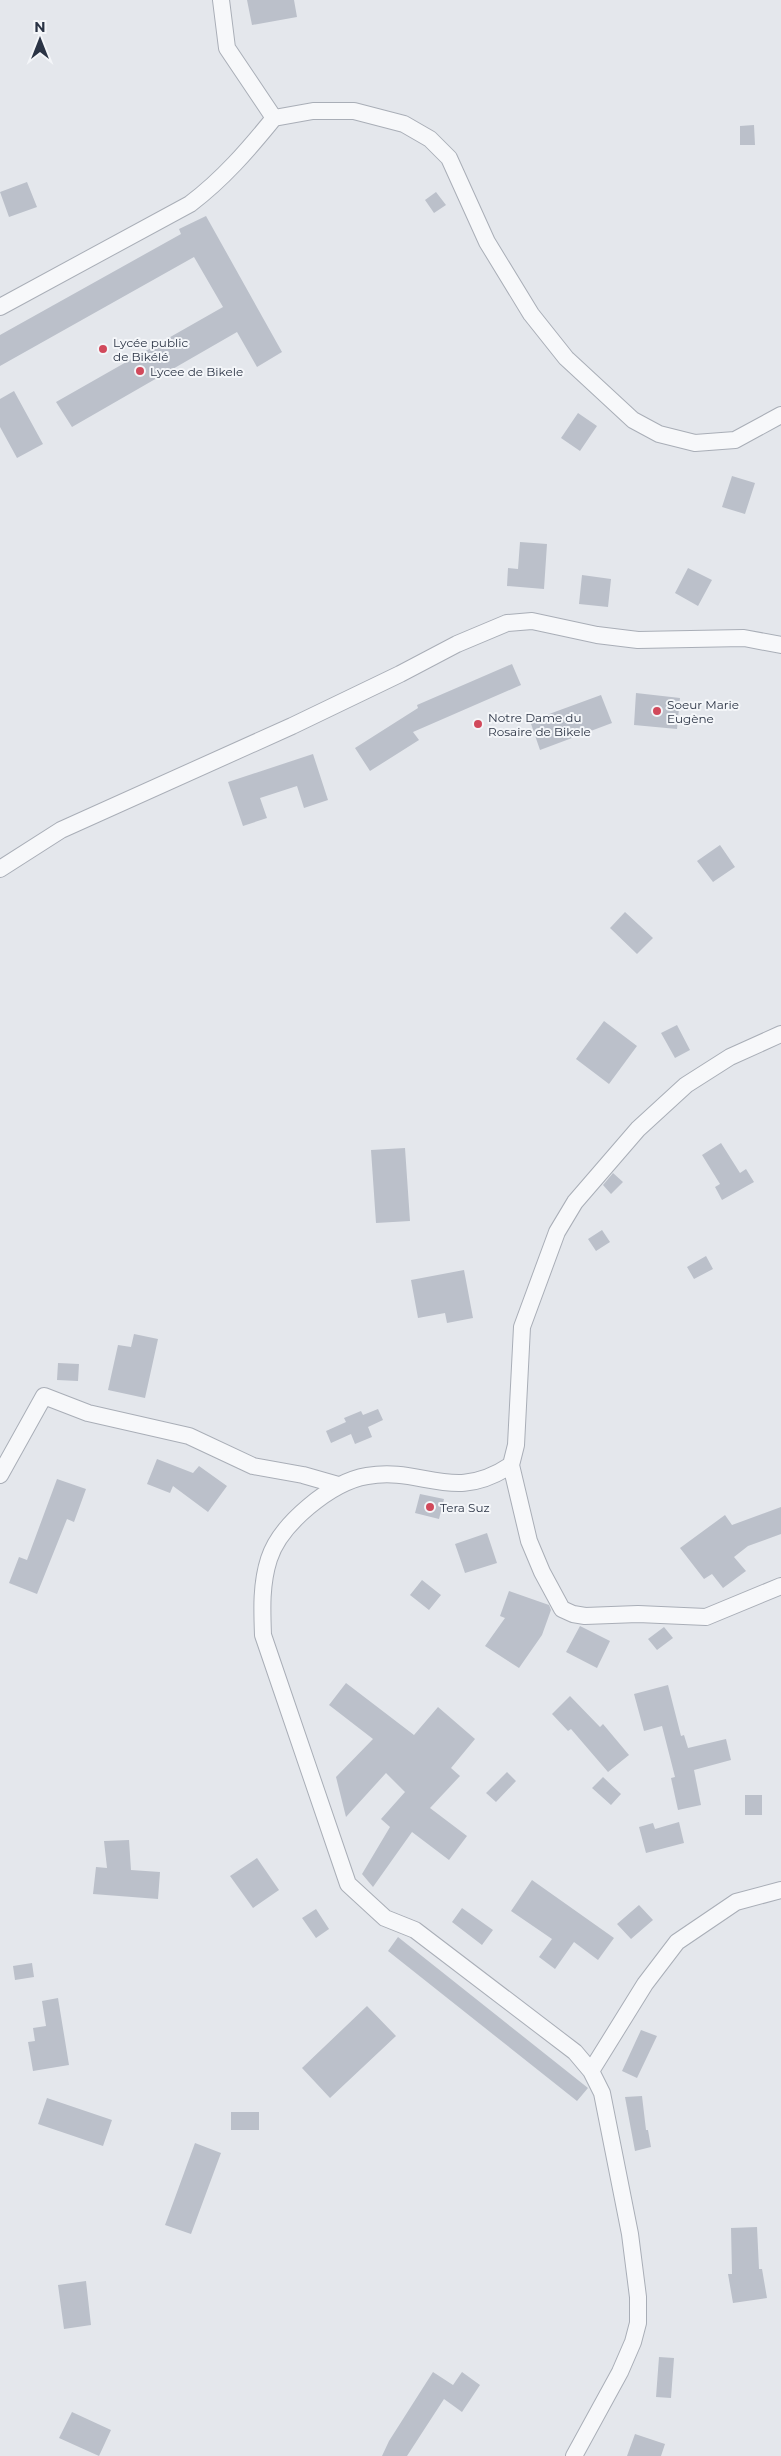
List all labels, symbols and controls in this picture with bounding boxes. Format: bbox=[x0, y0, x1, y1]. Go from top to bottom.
north arrow bbox=[15, 15, 65, 65]
text: N bbox=[34, 18, 46, 36]
place label: Lycée public de Bikélé bbox=[113, 335, 188, 364]
marker: Lycée public de Bikélé bbox=[97, 343, 109, 355]
place label: Lycee de Bikele bbox=[150, 364, 243, 379]
marker: Lycee de Bikele bbox=[134, 365, 146, 377]
place label: Soeur Marie Eugène bbox=[667, 697, 739, 726]
marker: Soeur Marie Eugène bbox=[651, 705, 663, 717]
place label: Notre Dame du Rosaire de Bikele bbox=[488, 710, 591, 739]
marker: Notre Dame du Rosaire de Bikele bbox=[472, 718, 484, 730]
place label: Tera Suz bbox=[440, 1500, 490, 1515]
marker: Tera Suz bbox=[424, 1501, 436, 1513]

